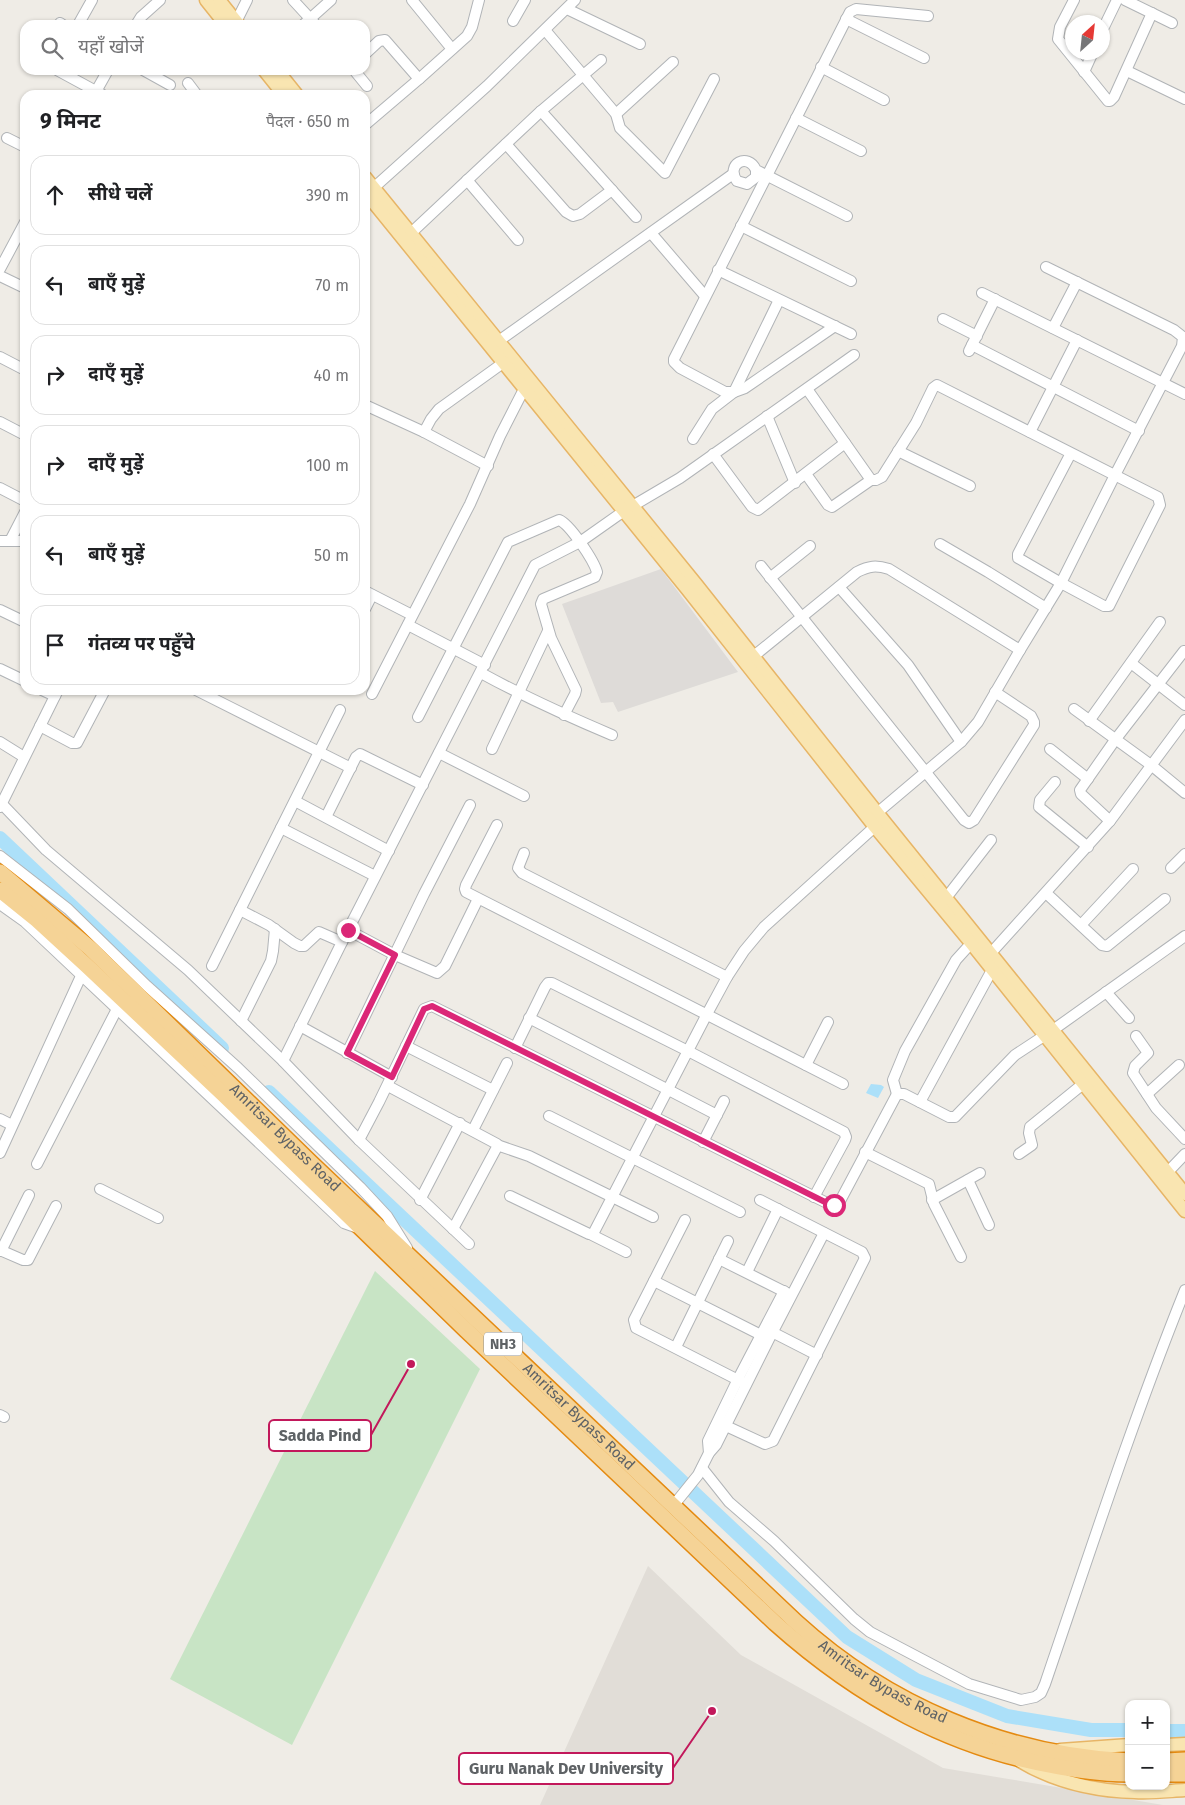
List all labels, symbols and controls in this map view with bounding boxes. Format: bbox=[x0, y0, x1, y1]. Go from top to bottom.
north arrow bbox=[1065, 15, 1110, 60]
search box bbox=[20, 20, 370, 75]
icon: search bbox=[38, 34, 66, 62]
text: यहाँ खोजें bbox=[78, 35, 144, 58]
text: 9 मिनट bbox=[40, 108, 101, 134]
text: पैदल · 650 m bbox=[266, 112, 350, 131]
icon: ahead bbox=[41, 181, 69, 209]
text: सीधे चलें bbox=[88, 182, 152, 205]
text: 390 m bbox=[306, 186, 349, 205]
icon: left bbox=[41, 271, 69, 299]
text: बाएँ मुड़ें bbox=[88, 272, 145, 295]
text: 70 m bbox=[315, 276, 349, 295]
icon: right bbox=[41, 361, 69, 389]
text: दाएँ मुड़ें bbox=[88, 362, 144, 385]
text: 40 m bbox=[314, 366, 349, 385]
icon: right bbox=[41, 451, 69, 479]
text: दाएँ मुड़ें bbox=[88, 452, 144, 475]
text: 100 m bbox=[306, 456, 349, 475]
icon: left bbox=[41, 541, 69, 569]
text: बाएँ मुड़ें bbox=[88, 542, 145, 565]
text: 50 m bbox=[314, 546, 349, 565]
icon: arrive bbox=[41, 631, 69, 659]
text: गंतव्य पर पहुँचे bbox=[88, 632, 195, 655]
route end bbox=[337, 919, 360, 942]
street label: Amritsar Bypass Road bbox=[226, 1080, 345, 1195]
route start bbox=[823, 1194, 846, 1217]
road number: NH3 bbox=[484, 1332, 522, 1356]
street label: Amritsar Bypass Road bbox=[519, 1359, 639, 1474]
callout: Sadda Pind bbox=[269, 1420, 371, 1451]
text: Sadda Pind bbox=[279, 1426, 361, 1445]
street label: Amritsar Bypass Road bbox=[815, 1636, 950, 1727]
map controls bbox=[1125, 1700, 1170, 1790]
button: + bbox=[1125, 1700, 1170, 1745]
button: − bbox=[1125, 1745, 1170, 1790]
callout: Guru Nanak Dev University bbox=[459, 1753, 673, 1784]
text: Guru Nanak Dev University bbox=[469, 1759, 664, 1778]

